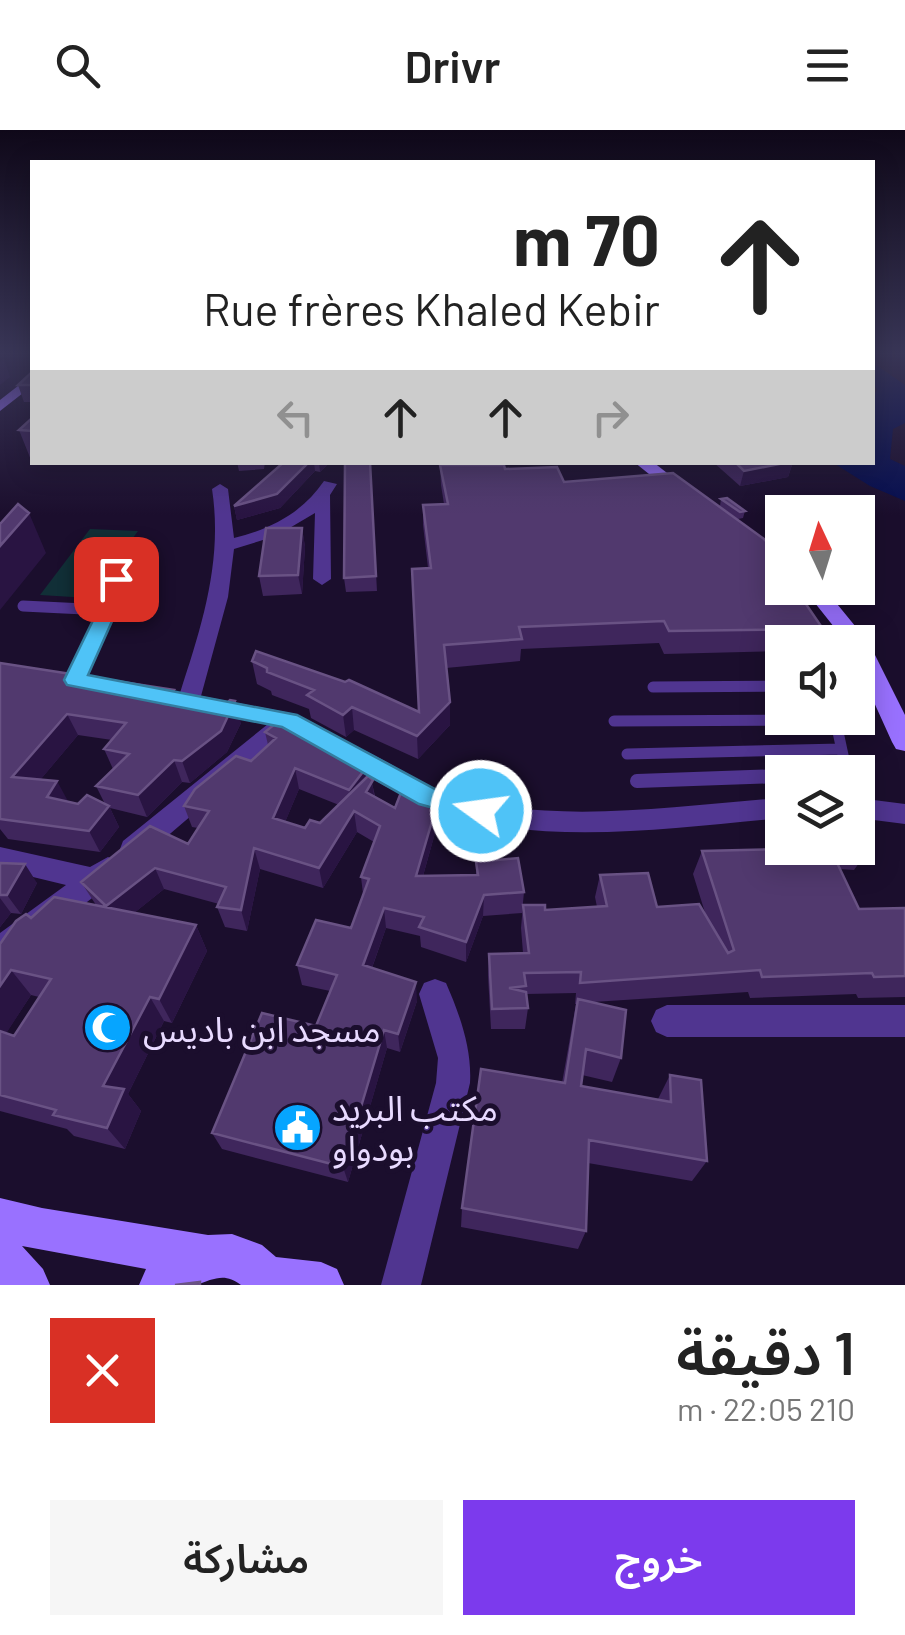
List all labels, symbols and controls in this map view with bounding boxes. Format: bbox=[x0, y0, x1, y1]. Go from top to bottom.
icon: search bbox=[50, 38, 105, 93]
text: Drivr bbox=[405, 38, 500, 92]
icon: menu bbox=[800, 38, 855, 93]
text: 70 m bbox=[513, 196, 660, 280]
icon: ahead bbox=[695, 200, 825, 330]
text: Rue frères Khaled Kebir bbox=[203, 281, 660, 335]
icon: left bbox=[268, 390, 323, 445]
icon: ahead bbox=[373, 390, 428, 445]
icon: ahead bbox=[478, 390, 533, 445]
icon: right bbox=[583, 390, 638, 445]
north arrow bbox=[765, 495, 875, 605]
map controls bbox=[765, 495, 875, 865]
pin bbox=[74, 537, 159, 622]
icon: arrive bbox=[89, 552, 144, 607]
button: sound bbox=[765, 625, 875, 735]
button: layers bbox=[765, 755, 875, 865]
position arrow bbox=[429, 759, 533, 863]
mosque icon: مسجد ابن باديس bbox=[82, 1002, 134, 1054]
place label: مسجد ابن باديس bbox=[143, 1007, 381, 1050]
place label: مكتب البريد بودواو bbox=[332, 1086, 498, 1169]
public building icon: مكتب البريد بودواو bbox=[271, 1101, 323, 1153]
text: 1 دقيقة bbox=[676, 1315, 855, 1387]
button: close bbox=[50, 1318, 155, 1423]
text: 210 m · 22:05 bbox=[677, 1389, 855, 1427]
button: مشاركة bbox=[50, 1500, 443, 1615]
button: خروج bbox=[463, 1500, 855, 1615]

